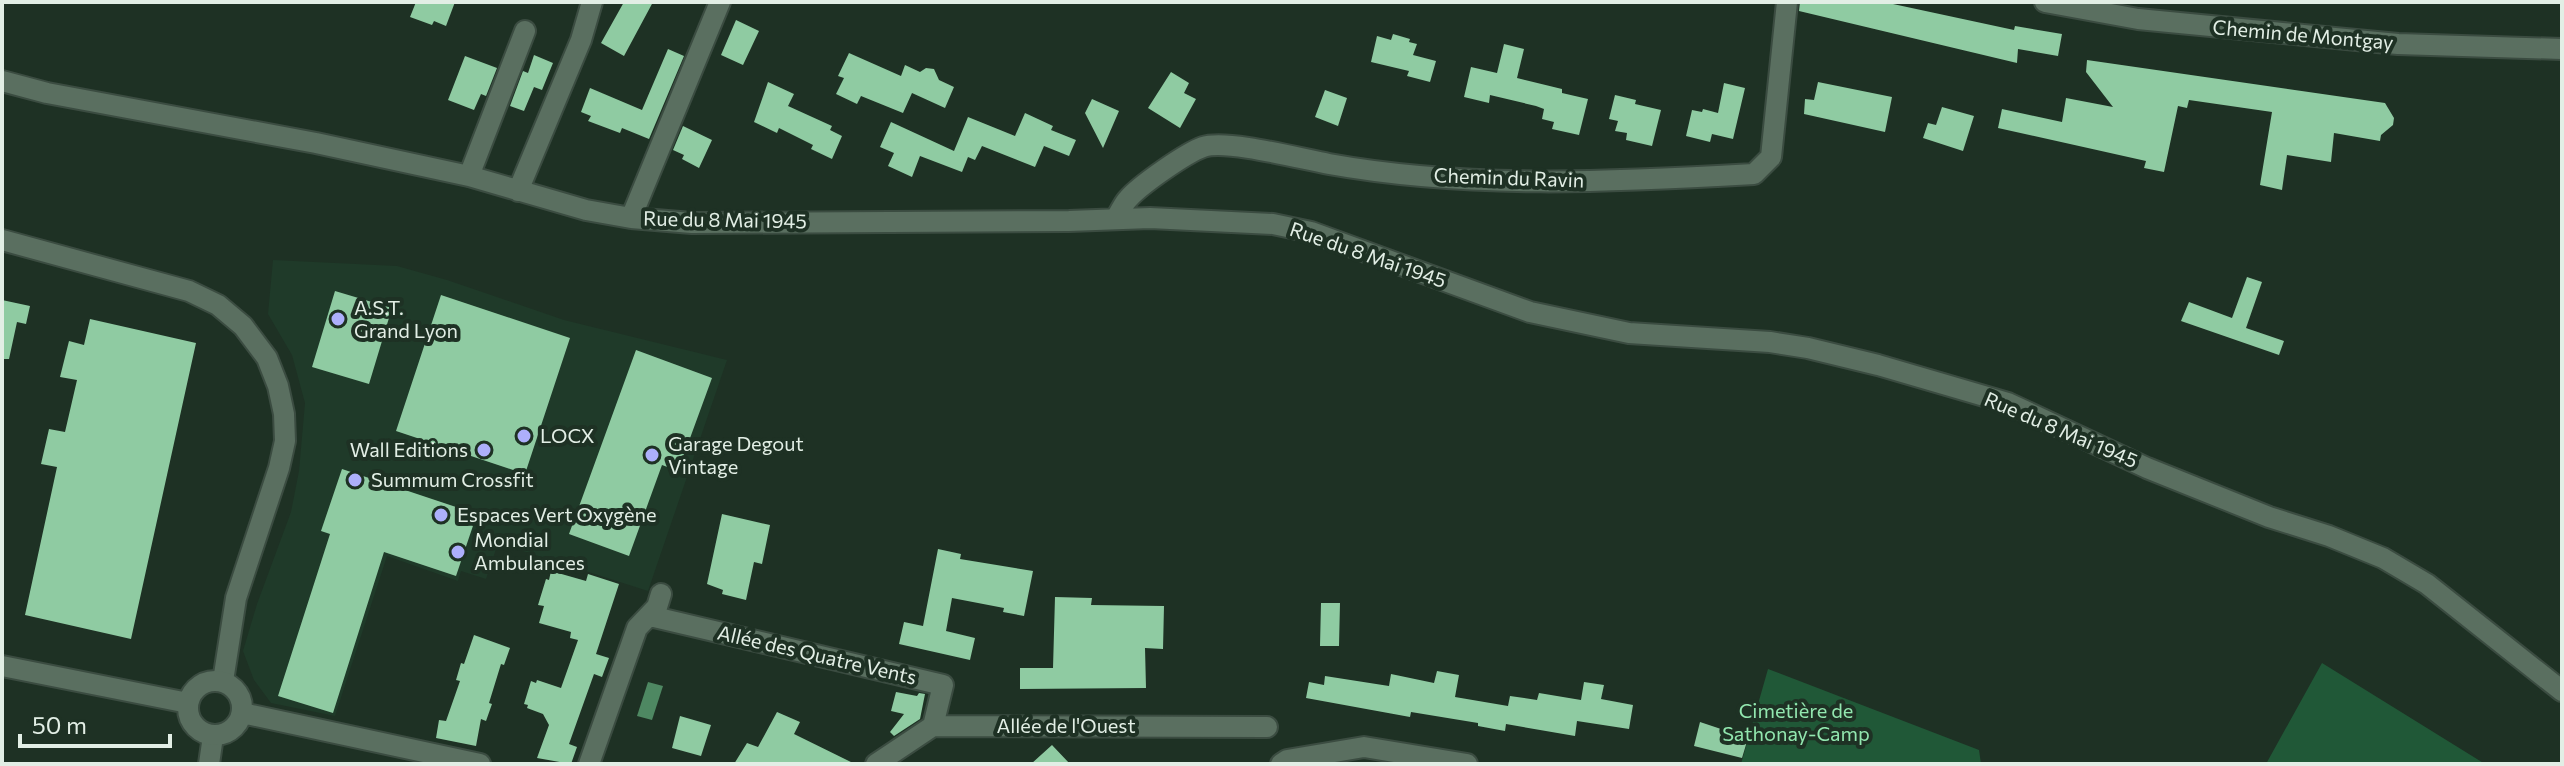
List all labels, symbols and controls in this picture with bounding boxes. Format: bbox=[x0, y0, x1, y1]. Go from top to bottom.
street label: Chemin de Montgay bbox=[2212, 14, 2395, 54]
street label: Chemin du Ravin bbox=[1433, 162, 1585, 192]
street label: Rue du 8 Mai 1945 bbox=[643, 206, 807, 232]
street label: Rue du 8 Mai 1945 bbox=[1287, 216, 1450, 292]
place label: A.S.T. Grand Lyon bbox=[354, 295, 458, 342]
marker: A.S.T. Grand Lyon bbox=[329, 310, 347, 328]
street label: Rue du 8 Mai 1945 bbox=[1981, 386, 2142, 472]
place label: LOCX bbox=[540, 423, 595, 447]
marker: LOCX bbox=[515, 427, 533, 445]
place label: Garage Degout Vintage bbox=[668, 431, 804, 478]
place label: Wall Editions bbox=[350, 437, 468, 461]
marker: Wall Editions bbox=[475, 441, 493, 459]
marker: Garage Degout Vintage bbox=[643, 446, 661, 464]
place label: Summum Crossfit bbox=[371, 467, 534, 491]
marker: Summum Crossfit bbox=[346, 471, 364, 489]
place label: Espaces Vert Oxygène bbox=[457, 502, 657, 526]
marker: Espaces Vert Oxygène bbox=[432, 506, 450, 524]
place label: Mondial Ambulances bbox=[474, 527, 585, 574]
marker: Mondial Ambulances bbox=[449, 543, 467, 561]
street label: Allée des Quatre Vents bbox=[715, 619, 919, 689]
scale bar bbox=[20, 698, 170, 748]
park label: Cimetière de Sathonay-Camp bbox=[1722, 698, 1870, 745]
text: 50 m bbox=[32, 710, 87, 739]
street label: Allée de l'Ouest bbox=[996, 713, 1136, 737]

